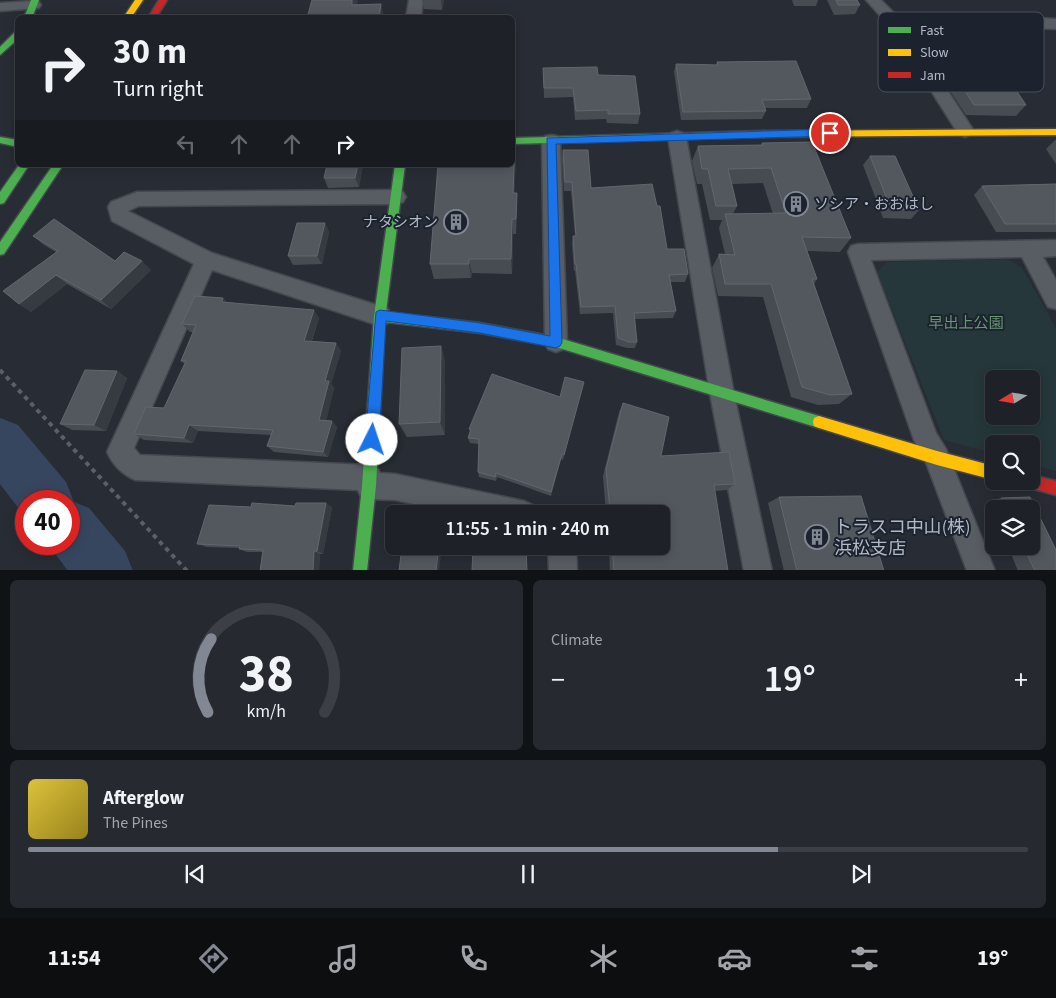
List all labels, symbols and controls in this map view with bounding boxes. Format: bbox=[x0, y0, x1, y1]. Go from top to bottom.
legend bbox=[878, 12, 1044, 92]
text: Fast bbox=[920, 21, 944, 41]
text: 30 m bbox=[113, 27, 187, 77]
icon: right bbox=[30, 35, 95, 100]
text: Slow bbox=[920, 43, 949, 63]
text: Jam bbox=[920, 66, 945, 86]
text: Turn right bbox=[113, 73, 203, 105]
pin bbox=[809, 112, 851, 154]
icon: arrive bbox=[816, 119, 844, 147]
icon: left bbox=[172, 130, 200, 158]
icon: ahead bbox=[225, 130, 253, 158]
icon: ahead bbox=[278, 130, 306, 158]
icon: right bbox=[331, 130, 359, 158]
building icon: ソシア・おおはし bbox=[783, 191, 809, 217]
place label: ソシア・おおはし bbox=[814, 194, 934, 215]
building icon: ナタシオン bbox=[443, 209, 469, 235]
place label: ナタシオン bbox=[363, 212, 438, 233]
park label: 早出上公園 bbox=[928, 313, 1004, 334]
north arrow bbox=[985, 370, 1040, 425]
map controls bbox=[985, 370, 1040, 555]
position arrow bbox=[345, 413, 397, 465]
button: search bbox=[985, 435, 1040, 490]
speed limit sign: 40 bbox=[15, 490, 80, 555]
button: layers bbox=[985, 500, 1040, 555]
place label: トラスコ中山(株) 浜松支店 bbox=[834, 515, 971, 561]
text: 11:55 · 1 min · 240 m bbox=[445, 516, 610, 543]
building icon: トラスコ中山(株) 浜松支店 bbox=[804, 524, 830, 550]
text: Climate bbox=[551, 629, 602, 651]
text: 38 bbox=[239, 638, 294, 712]
text: 19° bbox=[763, 652, 816, 706]
text: − bbox=[551, 660, 565, 700]
text: + bbox=[1014, 660, 1028, 700]
text: km/h bbox=[247, 699, 286, 724]
text: Afterglow bbox=[103, 785, 184, 812]
text: The Pines bbox=[103, 812, 168, 834]
icon: previous bbox=[181, 860, 209, 888]
icon: pause bbox=[514, 860, 542, 888]
icon: next bbox=[847, 860, 875, 888]
icon: directions bbox=[196, 941, 231, 976]
icon: music bbox=[326, 941, 361, 976]
icon: phone bbox=[456, 941, 491, 976]
icon: climate bbox=[586, 941, 621, 976]
icon: car bbox=[717, 941, 752, 976]
icon: filters bbox=[847, 941, 882, 976]
text: 11:54 bbox=[48, 942, 101, 974]
text: 19° bbox=[977, 942, 1008, 974]

